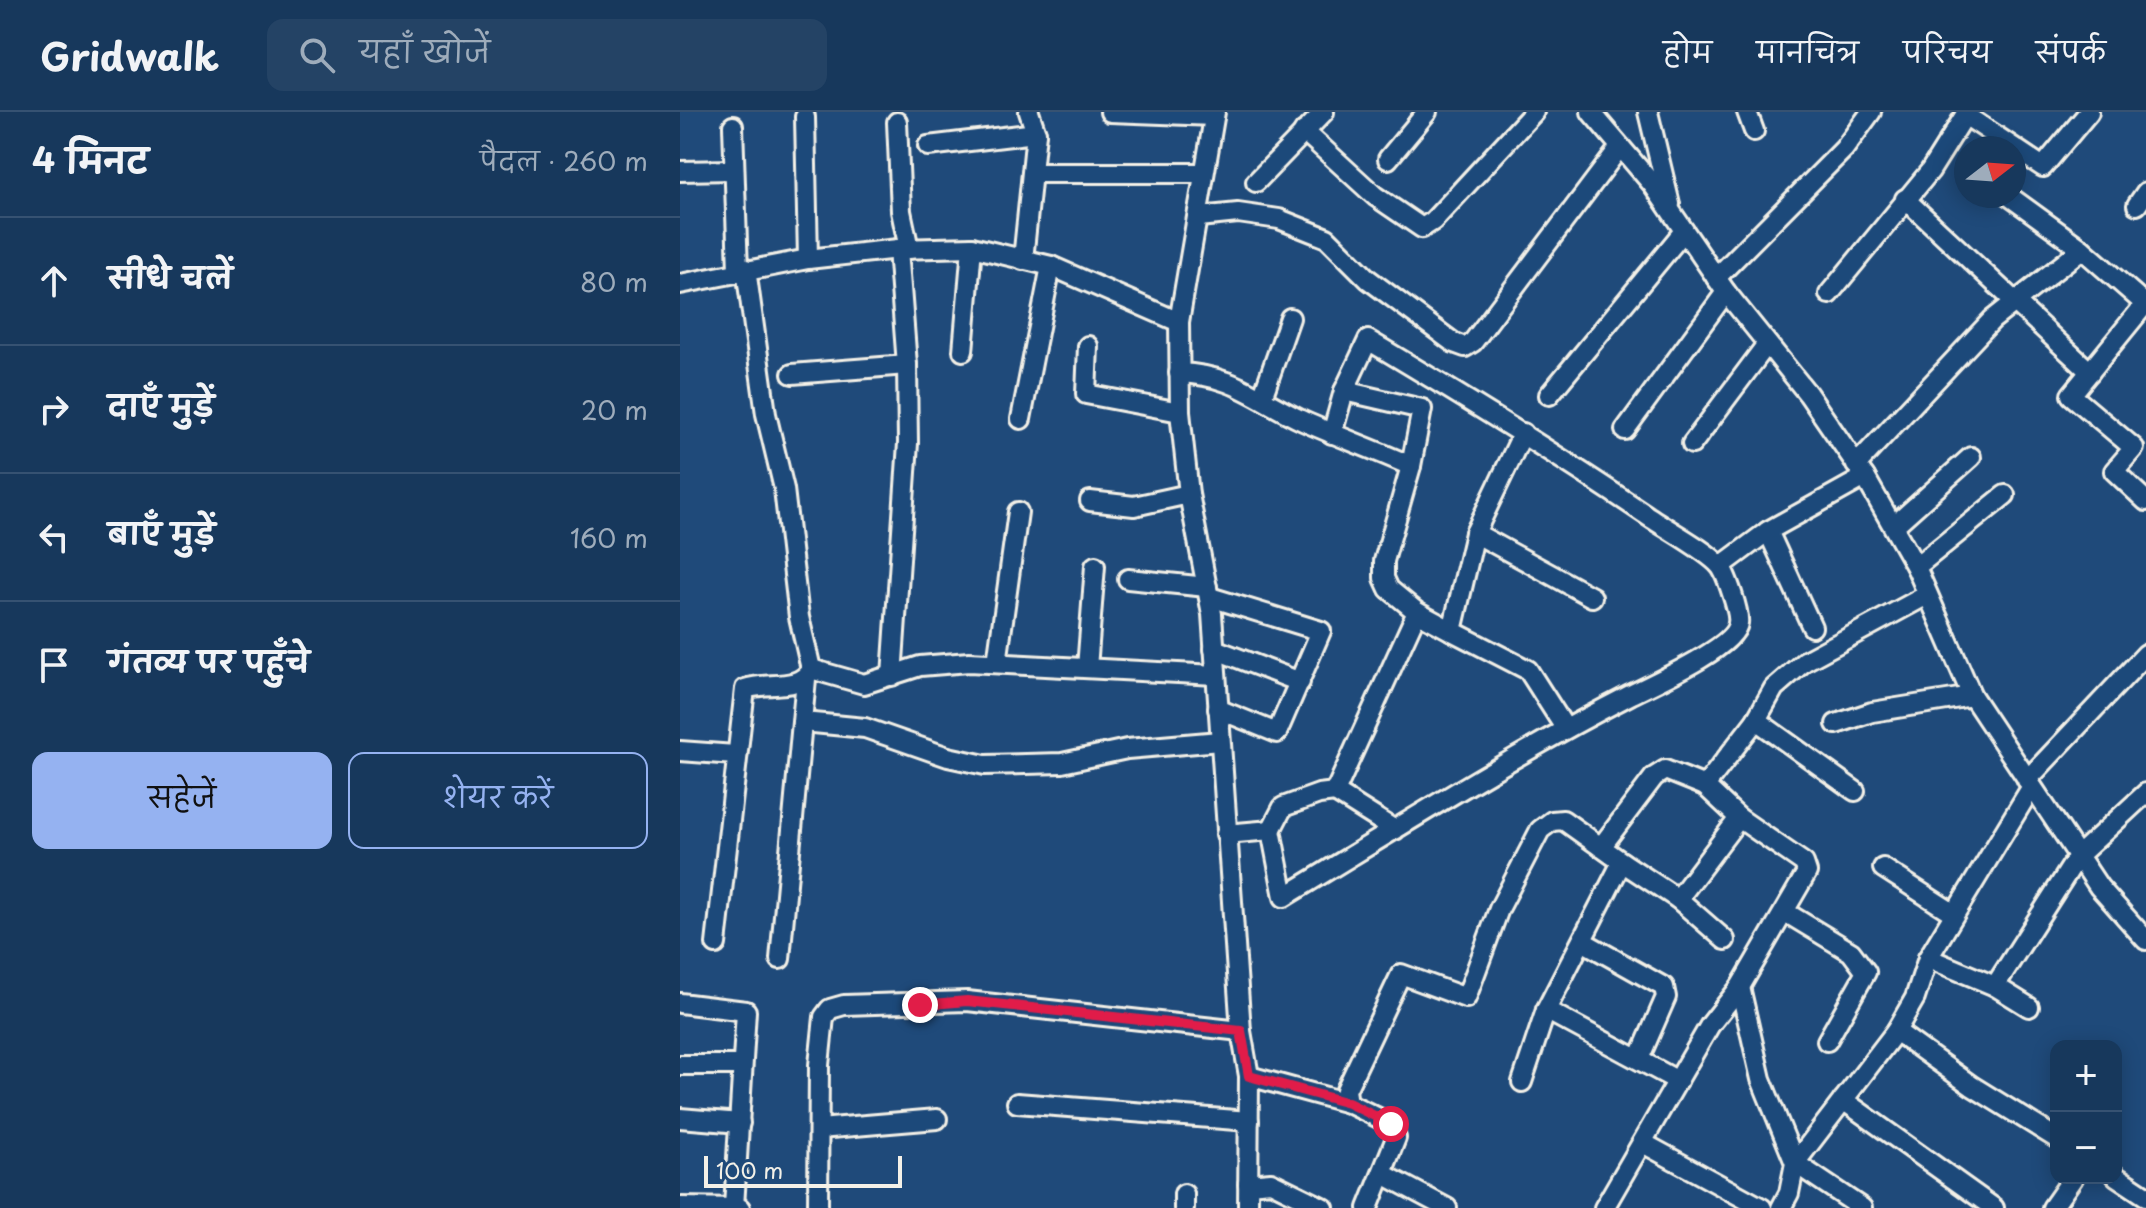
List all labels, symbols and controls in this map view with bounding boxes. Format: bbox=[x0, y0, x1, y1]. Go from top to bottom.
search box bbox=[267, 19, 827, 91]
text: Gridwalk bbox=[40, 27, 219, 84]
text: यहाँ खोजें bbox=[359, 28, 490, 73]
text: होम bbox=[1663, 30, 1712, 73]
text: मानचित्र bbox=[1756, 30, 1859, 73]
text: परिचय bbox=[1903, 30, 1992, 73]
text: संपर्क bbox=[2036, 30, 2106, 73]
icon: search bbox=[295, 33, 339, 77]
text: 4 मिनट bbox=[32, 133, 149, 185]
north arrow bbox=[1954, 136, 2026, 208]
text: पैदल · 260 m bbox=[480, 141, 648, 180]
text: सीधे चलें bbox=[108, 254, 233, 299]
icon: ahead bbox=[32, 259, 76, 303]
text: 80 m bbox=[580, 262, 648, 301]
text: दाएँ मुड़ें bbox=[108, 382, 214, 427]
icon: right bbox=[32, 387, 76, 431]
text: 20 m bbox=[581, 390, 648, 429]
text: बाएँ मुड़ें bbox=[108, 510, 215, 555]
icon: left bbox=[32, 515, 76, 559]
text: 160 m bbox=[570, 518, 648, 557]
text: गंतव्य पर पहुँचे bbox=[108, 638, 310, 683]
icon: arrive bbox=[32, 643, 76, 687]
button: सहेजें bbox=[32, 752, 332, 849]
button: शेयर करें bbox=[348, 752, 648, 849]
route end bbox=[902, 987, 938, 1023]
map controls bbox=[2050, 1040, 2122, 1184]
button: + bbox=[2050, 1040, 2122, 1112]
route start bbox=[1373, 1106, 1409, 1142]
button: − bbox=[2050, 1112, 2122, 1184]
scale bar bbox=[704, 1152, 902, 1188]
text: 100 m bbox=[716, 1153, 783, 1186]

